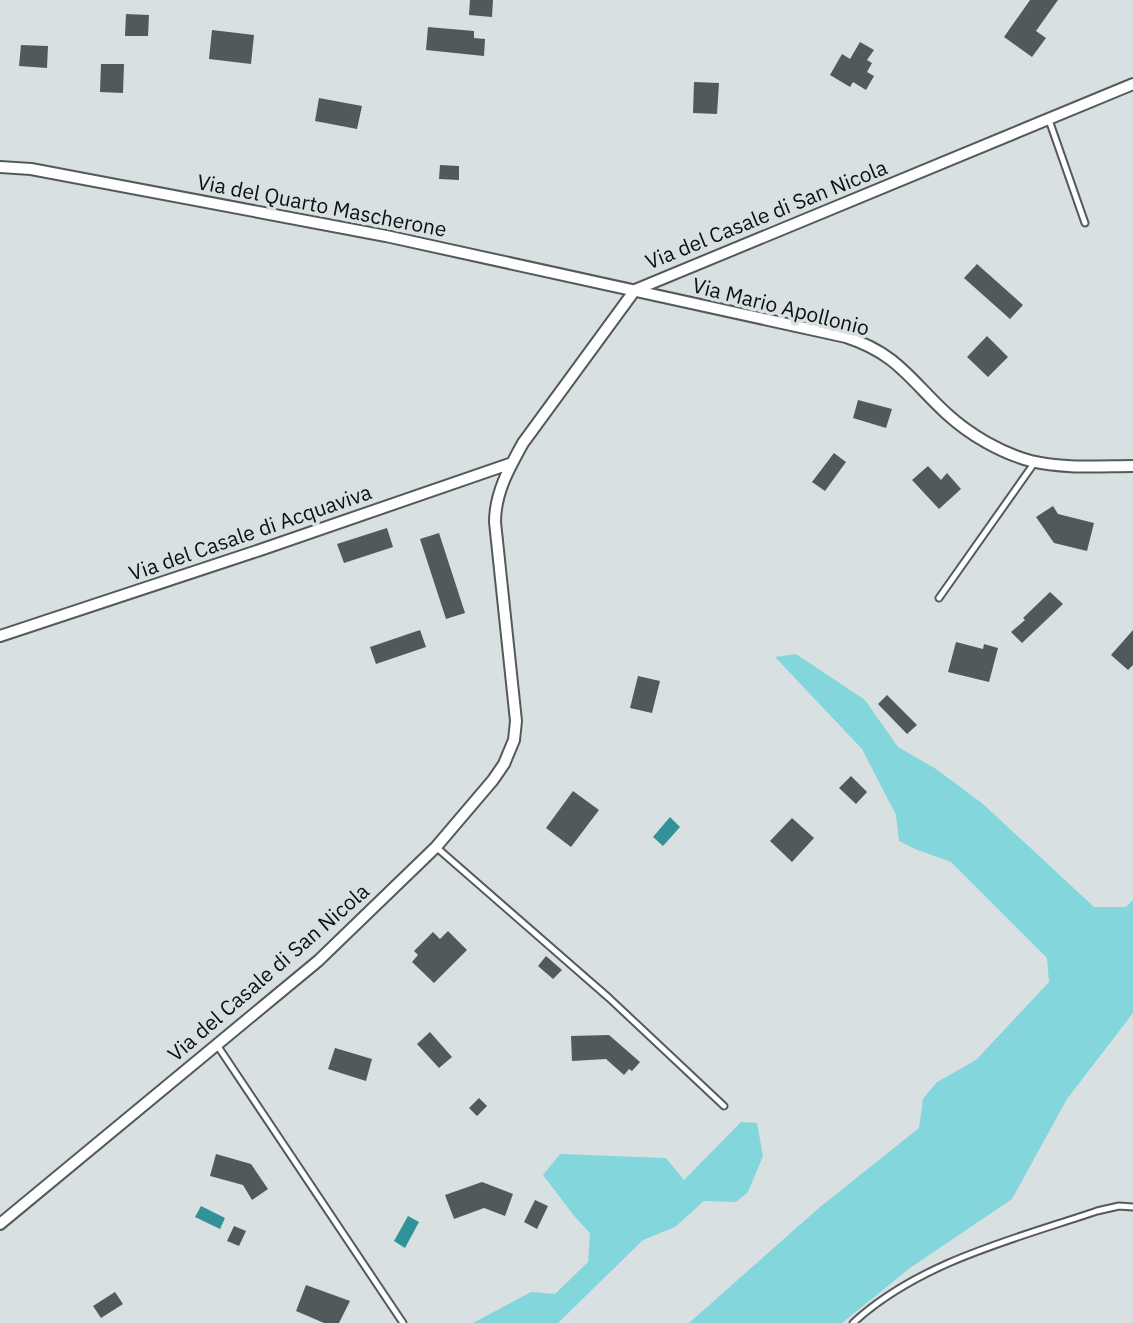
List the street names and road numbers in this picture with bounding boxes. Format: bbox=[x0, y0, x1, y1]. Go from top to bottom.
street label: Via del Casale di San Nicola bbox=[641, 153, 891, 275]
street label: Via del Quarto Mascherone bbox=[195, 167, 449, 243]
street label: Via Mario Apollonio bbox=[690, 270, 872, 342]
street label: Via del Casale di Acquaviva bbox=[125, 477, 375, 587]
street label: Via del Casale di San Nicola bbox=[161, 877, 375, 1067]

